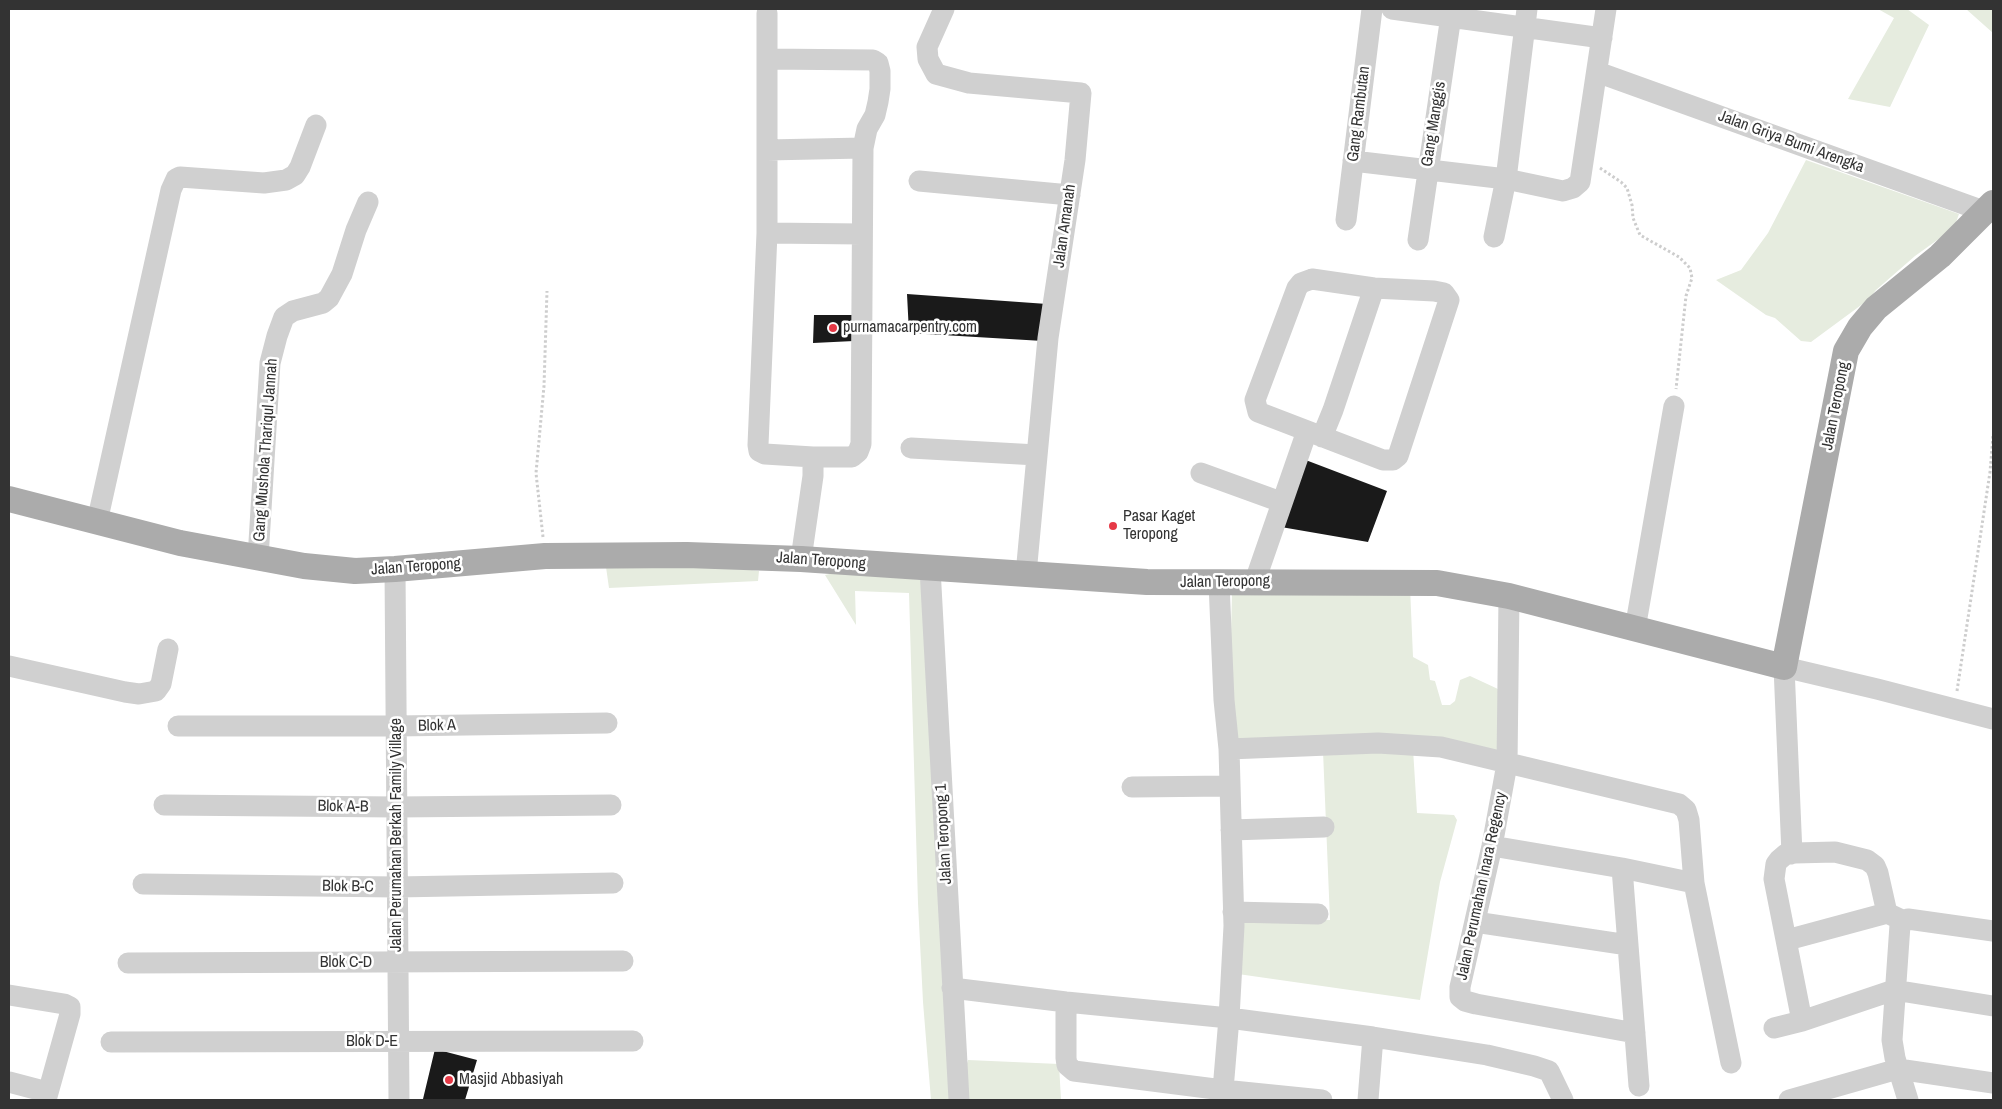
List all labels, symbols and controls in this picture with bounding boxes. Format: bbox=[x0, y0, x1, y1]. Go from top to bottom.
street label: Gang Rambutan bbox=[1344, 65, 1374, 163]
street label: Gang Manggis bbox=[1418, 80, 1450, 168]
street label: Jalan Griya Bumi Arengka bbox=[1715, 107, 1867, 177]
street label: Jalan Amanah bbox=[1050, 183, 1080, 269]
place label: purnamacarpentry.com bbox=[843, 318, 977, 338]
marker: purnamacarpentry.com bbox=[827, 322, 839, 334]
street label: Gang Mushola Thariqul Jannah bbox=[250, 358, 282, 542]
street label: Jalan Teropong bbox=[1818, 360, 1854, 452]
place label: Pasar Kaget Teropong bbox=[1123, 507, 1195, 545]
marker: Pasar Kaget Teropong bbox=[1107, 520, 1119, 532]
street label: Jalan Teropong bbox=[776, 548, 866, 574]
street label: Jalan Teropong bbox=[371, 554, 461, 580]
street label: Jalan Teropong bbox=[1180, 572, 1270, 592]
street label: Blok A bbox=[418, 716, 456, 736]
street label: Jalan Perumahan Berkah Family Village bbox=[387, 718, 407, 952]
street label: Jalan Teropong 1 bbox=[932, 783, 956, 885]
street label: Jalan Perumahan Inara Regency bbox=[1453, 790, 1511, 982]
street label: Blok A-B bbox=[317, 797, 369, 817]
street label: Blok B-C bbox=[322, 877, 374, 897]
street label: Blok C-D bbox=[320, 953, 372, 973]
street label: Blok D-E bbox=[346, 1032, 398, 1052]
place label: Masjid Abbasiyah bbox=[459, 1070, 563, 1090]
marker: Masjid Abbasiyah bbox=[443, 1074, 455, 1086]

